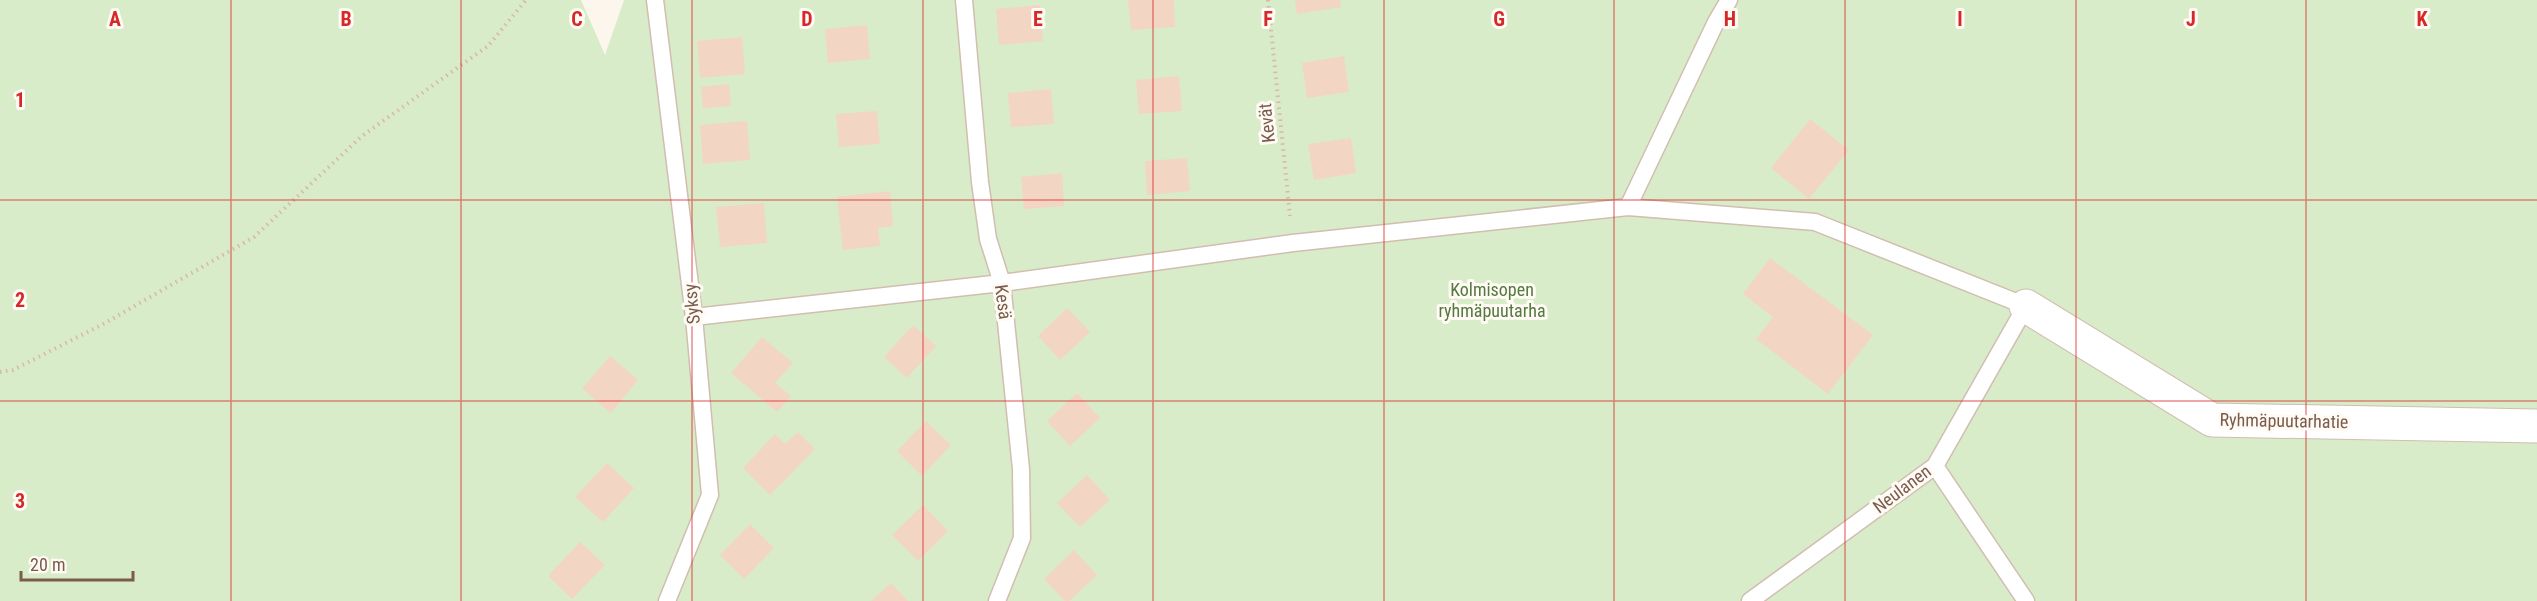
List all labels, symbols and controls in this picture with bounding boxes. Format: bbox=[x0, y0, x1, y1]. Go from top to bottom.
text: A bbox=[109, 7, 121, 31]
text: B bbox=[340, 7, 352, 31]
text: C bbox=[571, 7, 583, 31]
text: D bbox=[801, 7, 813, 31]
text: E bbox=[1033, 7, 1043, 31]
text: F bbox=[1263, 7, 1273, 31]
text: G bbox=[1493, 7, 1505, 31]
text: H bbox=[1724, 7, 1736, 31]
text: I bbox=[1957, 7, 1963, 31]
text: J bbox=[2186, 7, 2196, 31]
text: K bbox=[2416, 7, 2428, 31]
text: 1 bbox=[15, 88, 25, 112]
street label: Kevät bbox=[1254, 102, 1279, 144]
park label: Kolmisopen ryhmäpuutarha bbox=[1438, 279, 1546, 321]
street label: Syksy bbox=[679, 282, 704, 325]
street label: Kesä bbox=[991, 283, 1016, 321]
text: 2 bbox=[15, 288, 25, 312]
street label: Ryhmäpuutarhatie bbox=[2219, 409, 2349, 432]
street label: Neulanen bbox=[1869, 460, 1935, 517]
text: 3 bbox=[15, 489, 25, 513]
scale bar bbox=[21, 544, 134, 582]
text: 20 m bbox=[30, 554, 65, 575]

